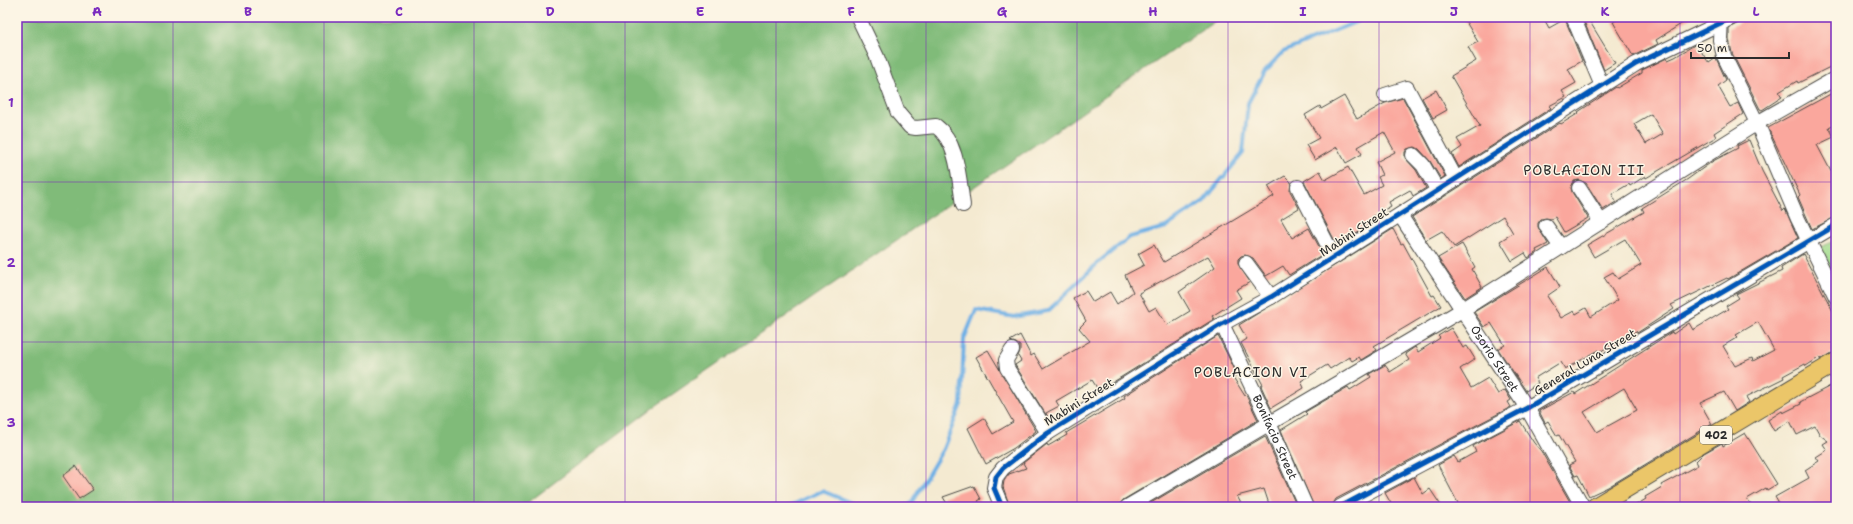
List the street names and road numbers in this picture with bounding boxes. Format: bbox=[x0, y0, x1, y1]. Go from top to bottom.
street label: Mabini Street bbox=[1316, 204, 1392, 260]
street label: Osorio Street bbox=[1467, 322, 1522, 395]
street label: General Luna Street bbox=[1531, 325, 1639, 399]
street label: Mabini Street bbox=[1041, 374, 1117, 430]
street label: Bonifacio Street bbox=[1249, 392, 1301, 482]
road number: 402 bbox=[1700, 426, 1732, 444]

